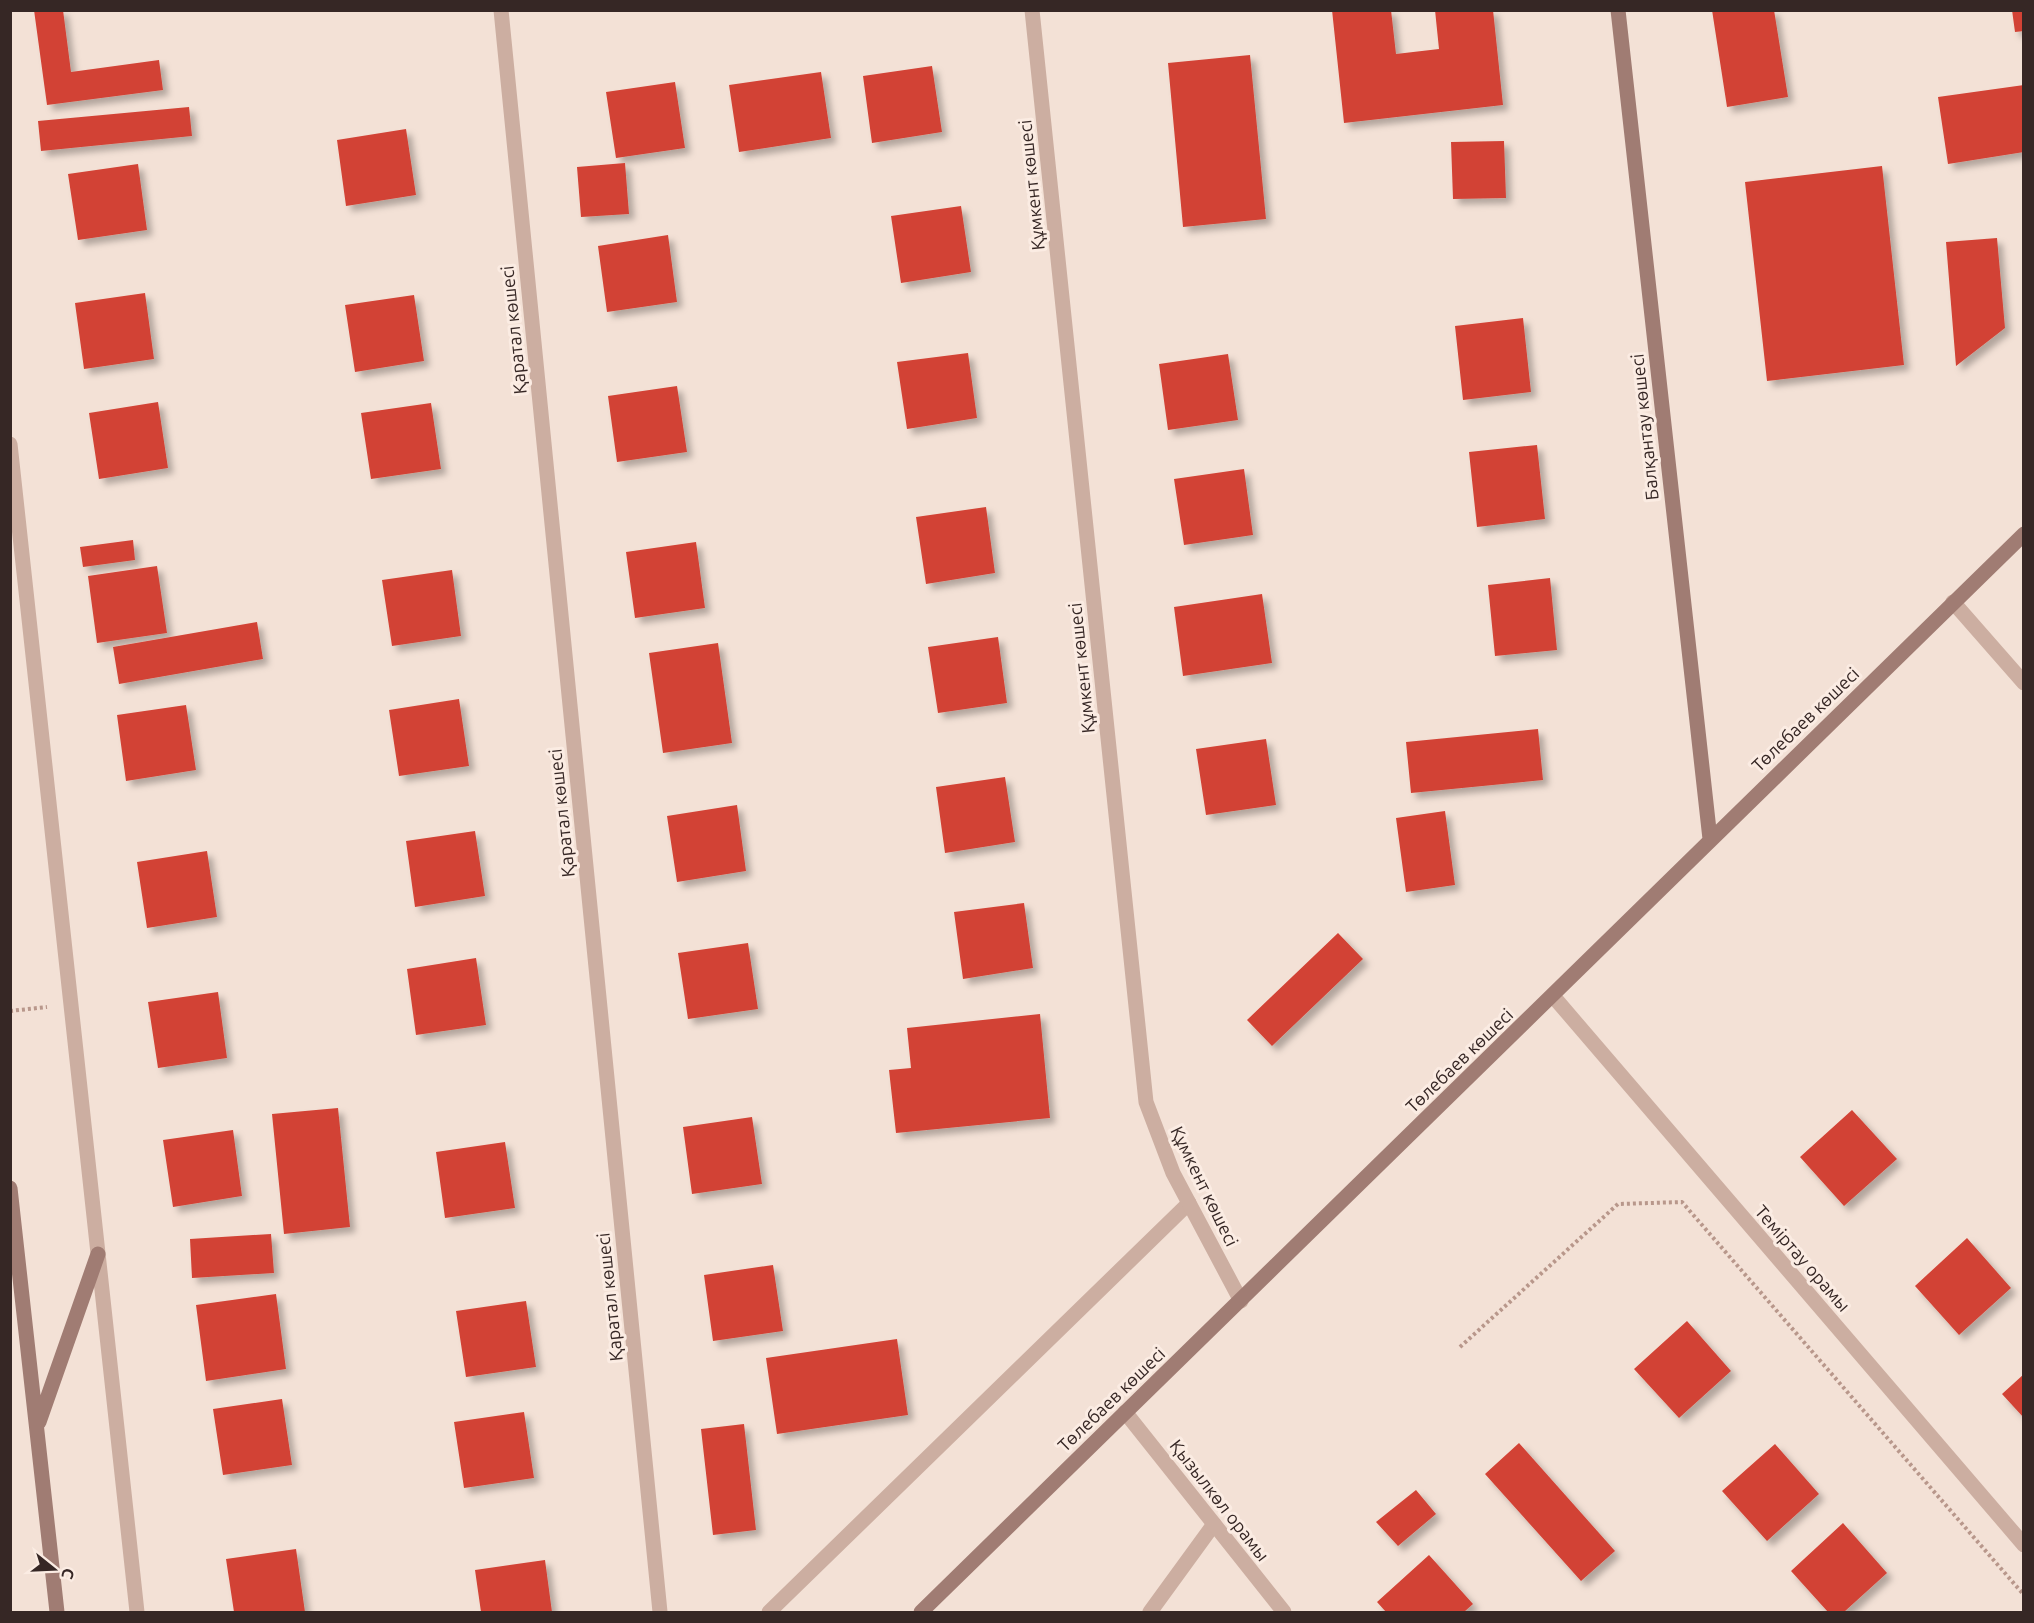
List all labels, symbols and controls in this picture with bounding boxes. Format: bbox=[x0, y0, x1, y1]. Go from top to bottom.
street label: Құмкент көшесі bbox=[1014, 119, 1048, 251]
street label: Қаратал көшесі bbox=[496, 265, 530, 395]
street label: Балқантау көшесі bbox=[1626, 353, 1662, 501]
street label: Құмкент көшесі bbox=[1064, 602, 1098, 734]
street label: Төлебаев көшесі bbox=[1747, 663, 1863, 775]
street label: Қаратал көшесі bbox=[544, 748, 578, 878]
street label: Төлебаев көшесі bbox=[1401, 1004, 1517, 1116]
street label: Құмкент көшесі bbox=[1167, 1123, 1243, 1249]
street label: Теміртау орамы bbox=[1752, 1201, 1854, 1315]
street label: Қаратал көшесі bbox=[592, 1232, 626, 1362]
street label: Төлебаев көшесі bbox=[1053, 1343, 1169, 1455]
street label: Қызылкөл орамы bbox=[1166, 1435, 1274, 1565]
north arrow bbox=[24, 1539, 84, 1599]
text: С bbox=[58, 1566, 78, 1581]

